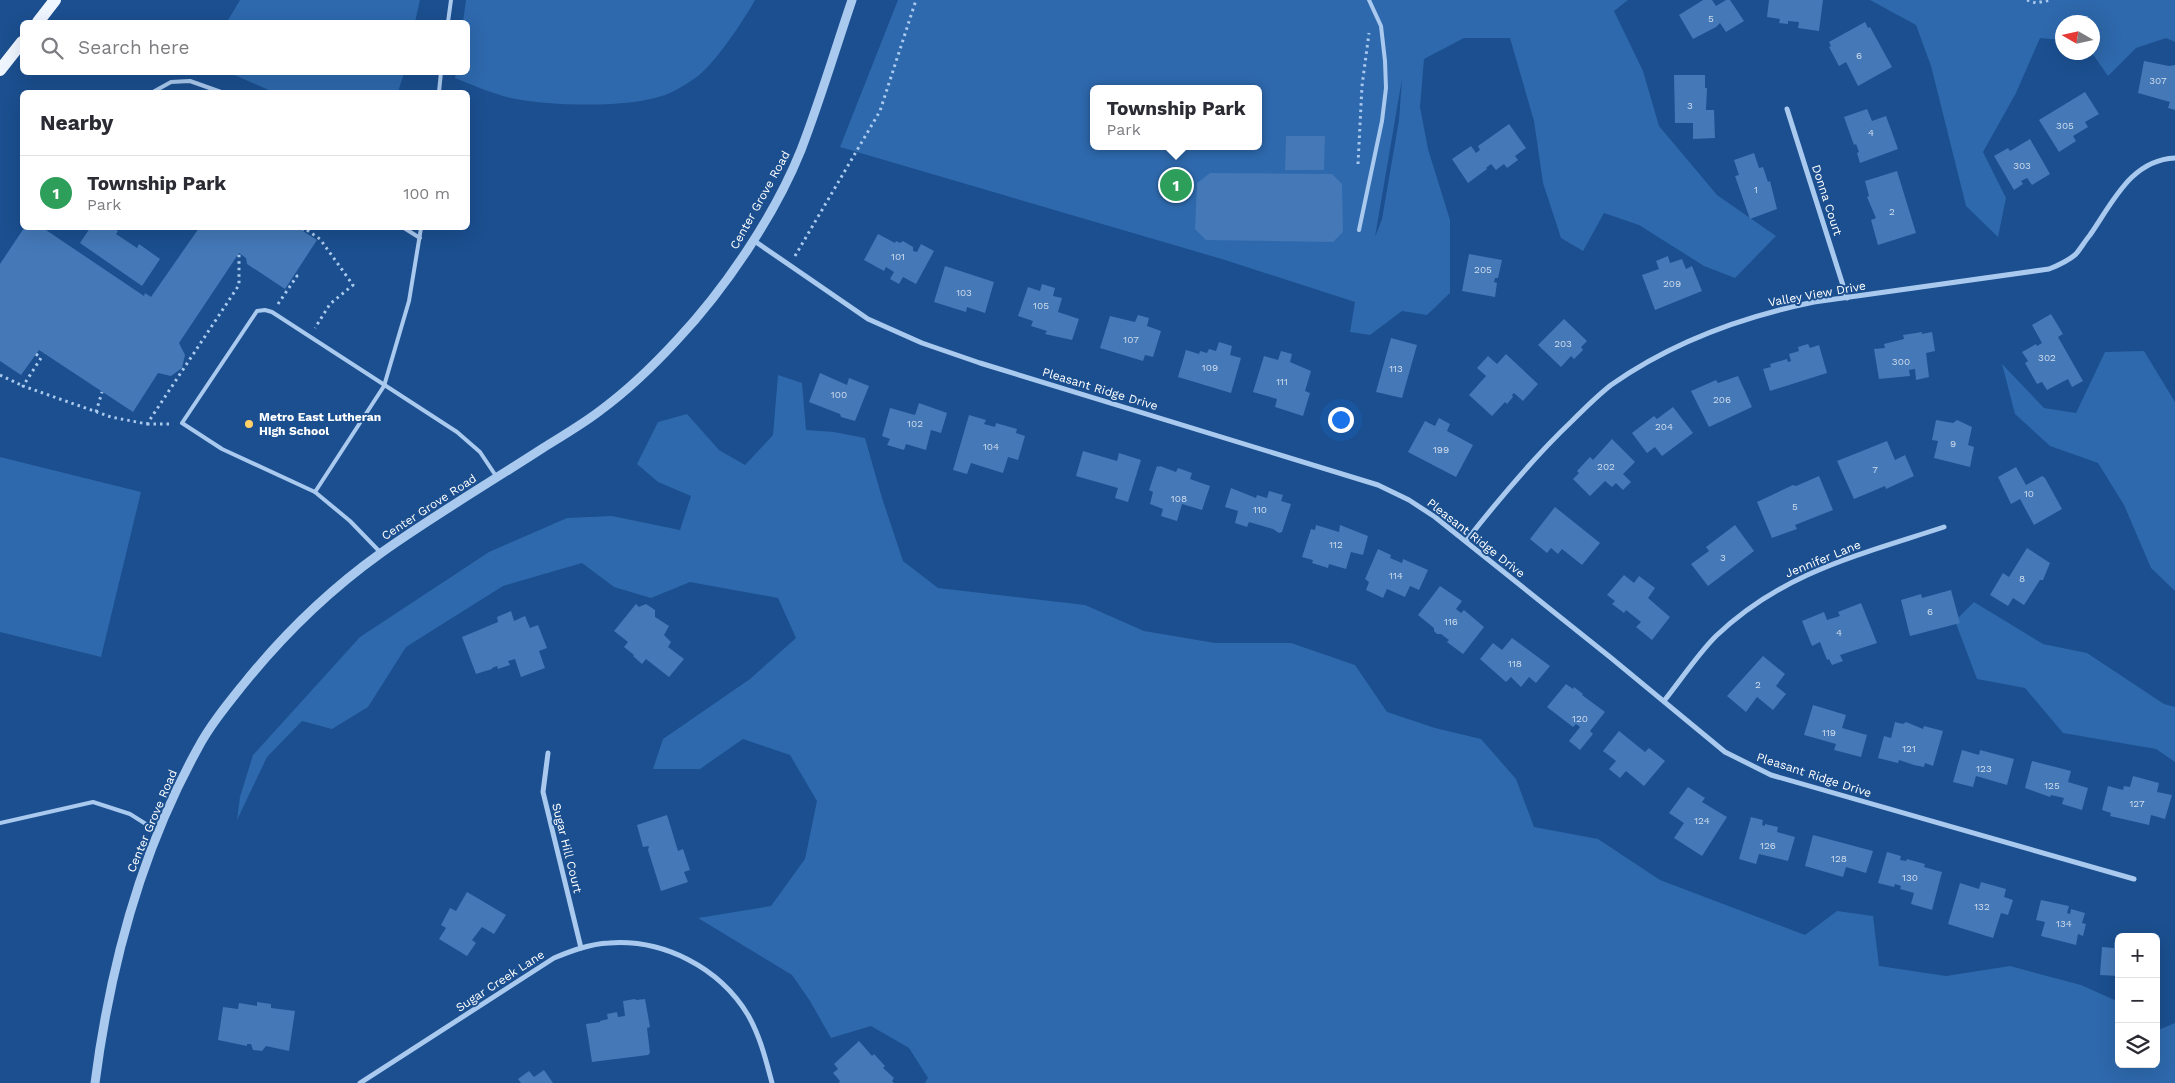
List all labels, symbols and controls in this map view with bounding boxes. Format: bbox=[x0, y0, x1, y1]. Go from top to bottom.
house number: 5 bbox=[1708, 13, 1714, 24]
north arrow bbox=[2055, 15, 2100, 60]
search box bbox=[20, 20, 470, 75]
icon: search bbox=[38, 34, 66, 62]
text: Search here bbox=[78, 36, 189, 59]
house number: 6 bbox=[1856, 50, 1862, 61]
house number: 307 bbox=[2149, 75, 2167, 86]
popup bbox=[1090, 85, 1262, 150]
text: Township Park bbox=[1106, 97, 1246, 120]
house number: 3 bbox=[1687, 100, 1693, 111]
text: Nearby bbox=[40, 110, 113, 135]
text: Park bbox=[1106, 120, 1141, 139]
house number: 305 bbox=[2056, 120, 2074, 131]
house number: 4 bbox=[1868, 127, 1874, 138]
street label: Center Grove Road bbox=[727, 148, 793, 252]
house number: 303 bbox=[2013, 160, 2031, 171]
street label: Donna Court bbox=[1809, 163, 1845, 237]
pin: 1 bbox=[1160, 166, 1192, 204]
text: Township Park bbox=[87, 172, 226, 195]
text: 1 bbox=[53, 184, 59, 203]
text: 100 m bbox=[403, 184, 450, 203]
house number: 1 bbox=[1754, 184, 1758, 195]
text: Park bbox=[87, 195, 121, 214]
house number: 2 bbox=[1889, 206, 1895, 217]
house number: 101 bbox=[891, 251, 905, 262]
house number: 205 bbox=[1474, 264, 1492, 275]
house number: 209 bbox=[1663, 278, 1681, 289]
street label: Valley View Drive bbox=[1767, 279, 1867, 309]
house number: 103 bbox=[956, 287, 972, 298]
house number: 105 bbox=[1033, 300, 1049, 311]
house number: 107 bbox=[1123, 334, 1139, 345]
house number: 203 bbox=[1554, 338, 1572, 349]
house number: 302 bbox=[2038, 352, 2056, 363]
house number: 300 bbox=[1892, 356, 1910, 367]
house number: 109 bbox=[1202, 362, 1218, 373]
house number: 113 bbox=[1389, 363, 1403, 374]
street label: Pleasant Ridge Drive bbox=[1040, 365, 1160, 413]
house number: 111 bbox=[1276, 376, 1288, 387]
house number: 100 bbox=[831, 389, 847, 400]
house number: 206 bbox=[1713, 394, 1731, 405]
your location bbox=[1328, 407, 1354, 433]
place label: Metro East Lutheran High School bbox=[259, 410, 381, 438]
marker: Metro East Lutheran High School bbox=[243, 418, 255, 430]
house number: 102 bbox=[907, 418, 923, 429]
house number: 204 bbox=[1655, 421, 1673, 432]
house number: 9 bbox=[1950, 438, 1956, 449]
house number: 104 bbox=[983, 441, 999, 452]
house number: 199 bbox=[1433, 444, 1449, 455]
house number: 202 bbox=[1597, 461, 1615, 472]
house number: 7 bbox=[1872, 464, 1878, 475]
street label: Center Grove Road bbox=[379, 471, 479, 543]
house number: 10 bbox=[2024, 488, 2034, 499]
house number: 108 bbox=[1171, 493, 1187, 504]
street label: Pleasant Ridge Drive bbox=[1424, 495, 1528, 581]
house number: 5 bbox=[1792, 501, 1798, 512]
house number: 110 bbox=[1253, 504, 1267, 515]
street label: Jennifer Lane bbox=[1783, 537, 1863, 581]
house number: 112 bbox=[1329, 539, 1343, 550]
house number: 3 bbox=[1720, 552, 1726, 563]
house number: 114 bbox=[1389, 570, 1403, 581]
house number: 8 bbox=[2019, 573, 2025, 584]
house number: 6 bbox=[1927, 606, 1933, 617]
house number: 116 bbox=[1444, 616, 1458, 627]
house number: 4 bbox=[1836, 627, 1842, 638]
house number: 118 bbox=[1508, 658, 1522, 669]
house number: 2 bbox=[1755, 679, 1761, 690]
house number: 120 bbox=[1572, 713, 1588, 724]
house number: 119 bbox=[1822, 727, 1836, 738]
house number: 121 bbox=[1902, 743, 1916, 754]
street label: Pleasant Ridge Drive bbox=[1755, 750, 1873, 800]
house number: 123 bbox=[1976, 763, 1992, 774]
street label: Center Grove Road bbox=[124, 767, 180, 875]
house number: 125 bbox=[2044, 780, 2060, 791]
house number: 127 bbox=[2129, 798, 2145, 809]
street label: Sugar Hill Court bbox=[549, 802, 585, 894]
house number: 124 bbox=[1694, 815, 1710, 826]
house number: 126 bbox=[1760, 840, 1776, 851]
house number: 128 bbox=[1831, 853, 1847, 864]
house number: 130 bbox=[1902, 872, 1918, 883]
house number: 132 bbox=[1974, 901, 1990, 912]
house number: 134 bbox=[2056, 918, 2072, 929]
map controls bbox=[2115, 933, 2160, 1068]
button: + bbox=[2115, 933, 2160, 978]
street label: Sugar Creek Lane bbox=[453, 947, 547, 1015]
button: − bbox=[2115, 978, 2160, 1023]
button: layers bbox=[2115, 1023, 2160, 1068]

